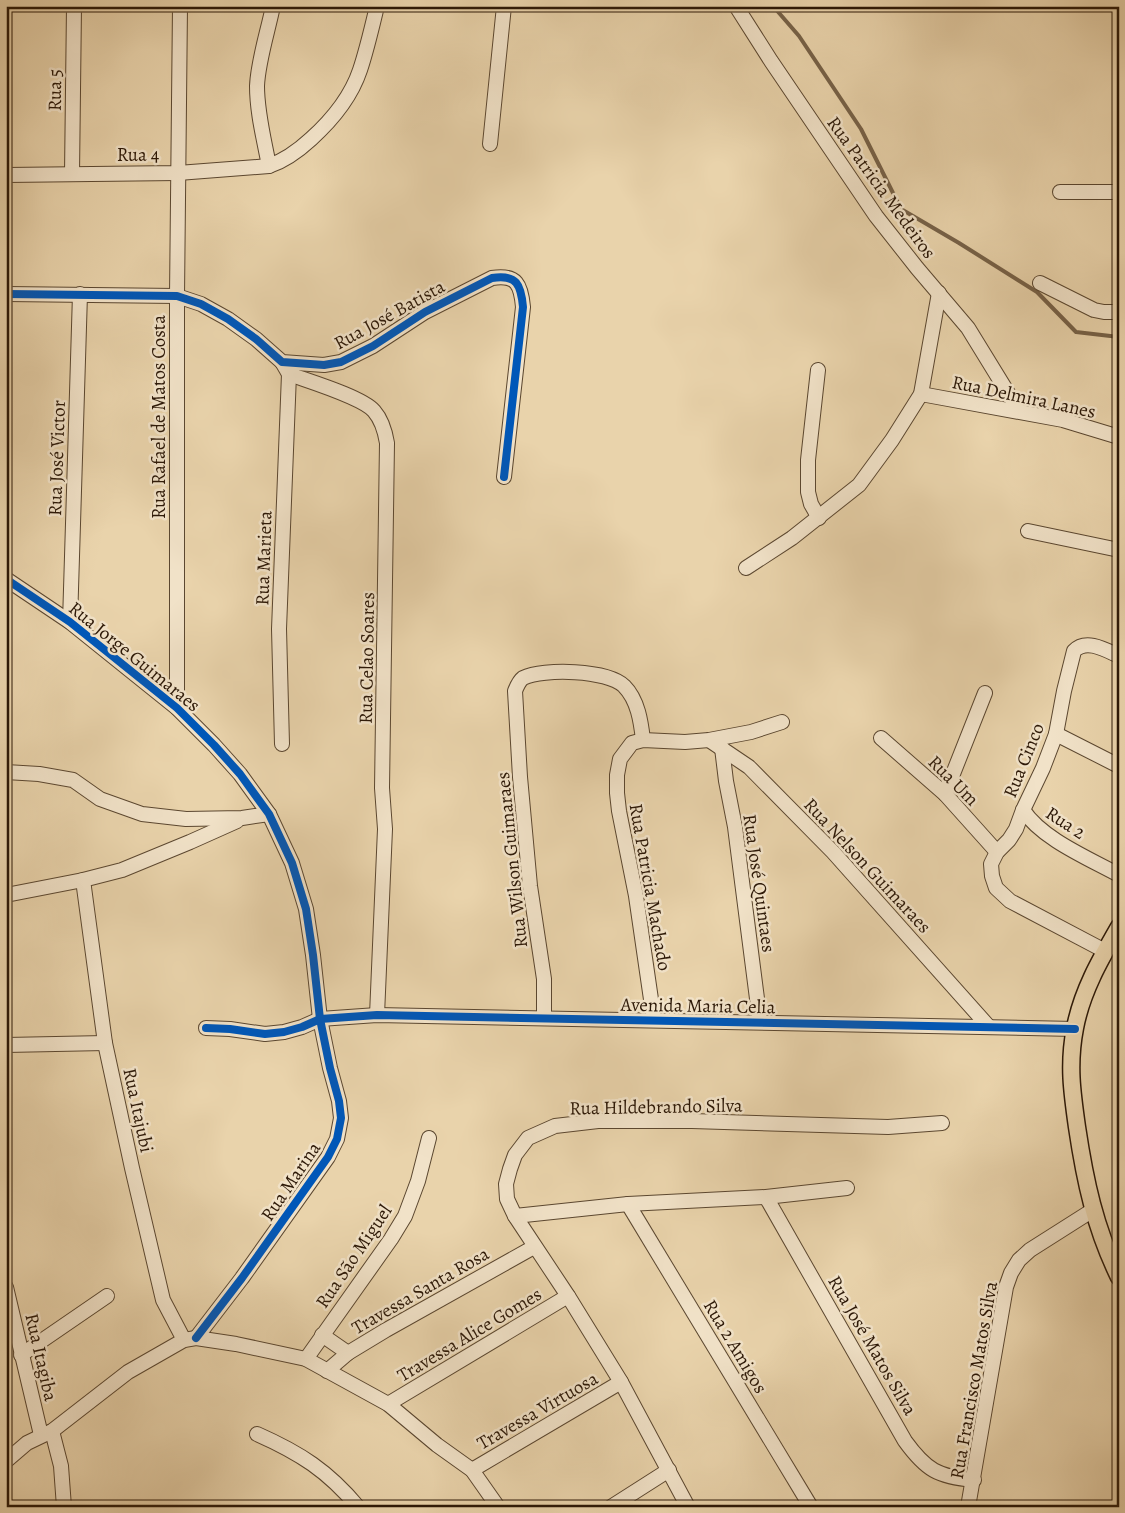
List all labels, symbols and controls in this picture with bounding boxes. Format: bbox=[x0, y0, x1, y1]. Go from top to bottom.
street label: Rua 5 bbox=[42, 69, 68, 111]
street label: Rua Patricia Medeiros bbox=[821, 111, 942, 264]
street label: Rua 4 bbox=[117, 142, 160, 168]
street label: Rua José Batista bbox=[329, 274, 450, 356]
street label: Rua Rafael de Matos Costa bbox=[146, 315, 172, 519]
street label: Rua Delmira Lanes bbox=[950, 369, 1098, 425]
street label: Rua José Victor bbox=[42, 400, 72, 516]
street label: Rua Marieta bbox=[249, 510, 279, 606]
street label: Rua Celao Soares bbox=[353, 592, 381, 724]
street label: Rua Jorge Guimaraes bbox=[63, 596, 206, 718]
street label: Rua Cinco bbox=[997, 719, 1051, 802]
street label: Rua Um bbox=[922, 749, 985, 812]
street label: Rua Wilson Guimaraes bbox=[490, 771, 534, 949]
street label: Rua Nelson Guimaraes bbox=[798, 792, 937, 939]
street label: Rua 2 bbox=[1040, 800, 1091, 845]
street label: Rua Patricia Machado bbox=[623, 802, 678, 973]
street label: Rua José Quintaes bbox=[736, 812, 782, 954]
street label: Avenida Maria Celia bbox=[619, 992, 776, 1020]
street label: Rua Itajubi bbox=[116, 1065, 160, 1155]
street label: Rua Hildebrando Silva bbox=[569, 1092, 743, 1122]
street label: Rua Marina bbox=[255, 1137, 327, 1226]
street label: Rua São Miguel bbox=[310, 1199, 398, 1314]
street label: Travessa Santa Rosa bbox=[347, 1241, 494, 1341]
street label: Rua José Matos Silva bbox=[821, 1271, 923, 1420]
street label: Rua Francisco Matos Silva bbox=[944, 1279, 1004, 1481]
street label: Travessa Alice Gomes bbox=[392, 1281, 547, 1388]
street label: Rua 2 Amigos bbox=[697, 1295, 773, 1398]
street label: Rua Itagiba bbox=[18, 1311, 64, 1404]
street label: Travessa Virtuosa bbox=[472, 1366, 603, 1456]

